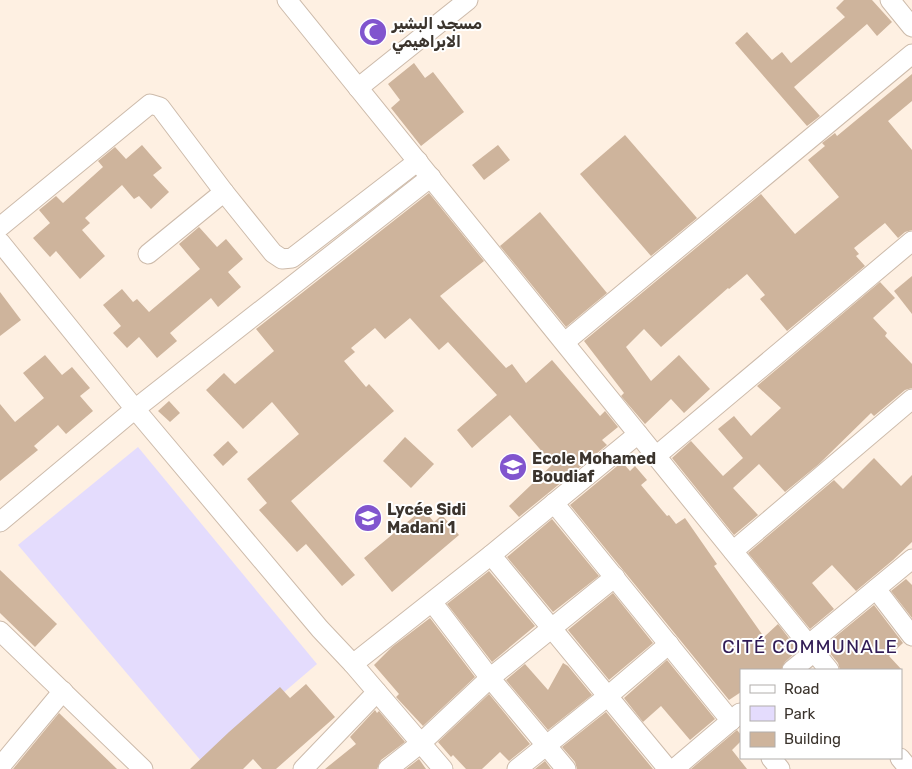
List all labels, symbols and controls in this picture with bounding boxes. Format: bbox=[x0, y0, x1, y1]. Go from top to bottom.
place label: مسجد البشير الابراهيمي bbox=[391, 14, 482, 54]
mosque icon: مسجد البشير الابراهيمي bbox=[358, 17, 388, 47]
place label: Ecole Mohamed Boudiaf bbox=[532, 449, 656, 486]
school or university icon: Ecole Mohamed Boudiaf bbox=[498, 452, 528, 482]
place label: Lycée Sidi Madani 1 bbox=[387, 500, 466, 537]
school or university icon: Lycée Sidi Madani 1 bbox=[353, 503, 383, 533]
district label: CITÉ COMMUNALE bbox=[722, 635, 898, 658]
legend bbox=[740, 669, 902, 759]
text: Road bbox=[784, 680, 820, 698]
text: Park bbox=[784, 705, 815, 723]
text: Building bbox=[784, 730, 841, 748]

